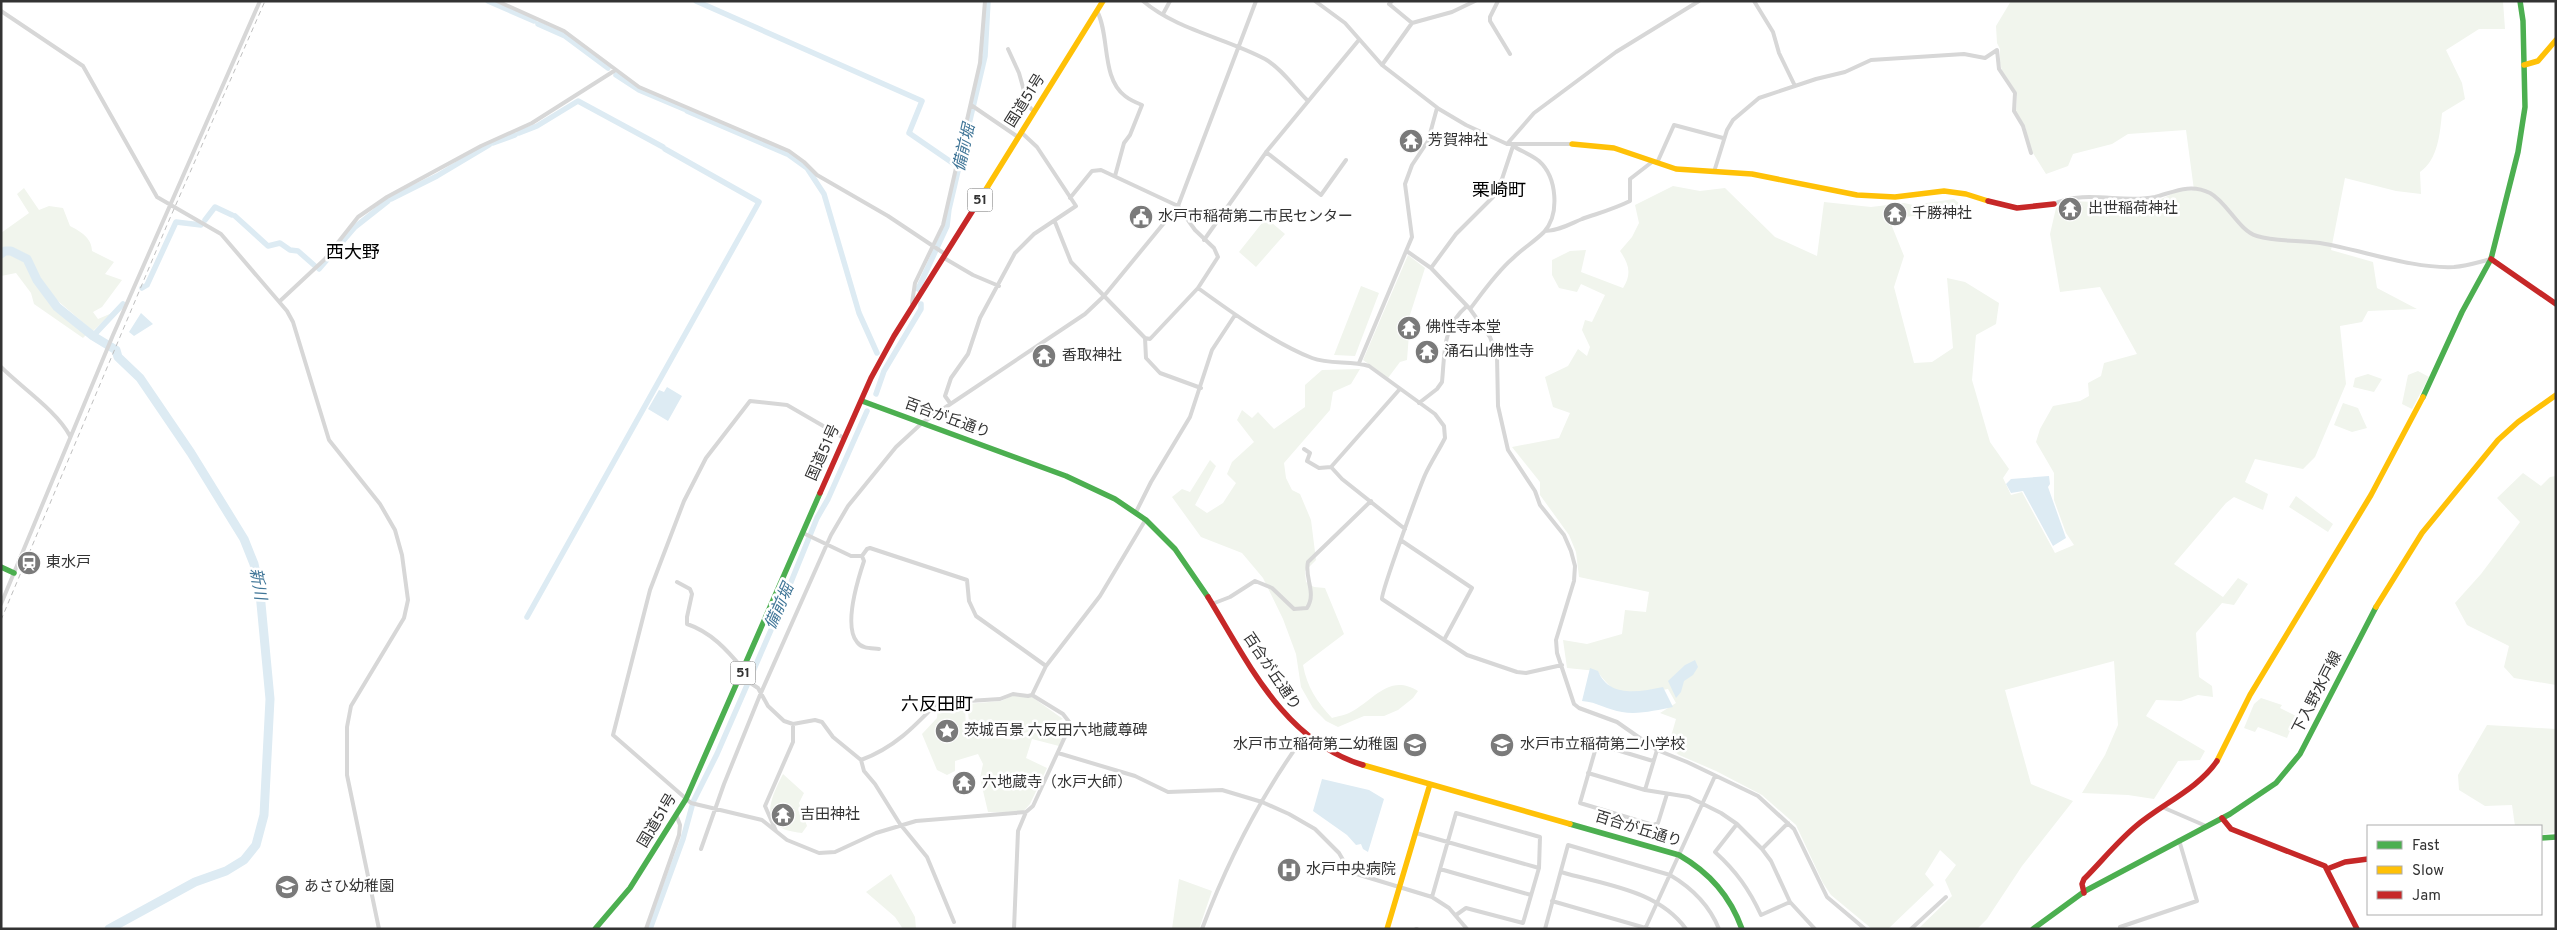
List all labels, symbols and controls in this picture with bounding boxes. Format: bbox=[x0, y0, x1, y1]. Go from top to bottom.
street label: 国道51号 bbox=[1002, 71, 1050, 131]
water label: 備前堀 bbox=[950, 119, 981, 174]
temple icon: 芳賀神社 bbox=[1398, 128, 1424, 154]
place label: 芳賀神社 bbox=[1428, 132, 1488, 151]
district label: 栗崎町 bbox=[1472, 180, 1526, 203]
road number: 51 bbox=[968, 188, 992, 212]
temple icon: 出世稲荷神社 bbox=[2057, 196, 2083, 222]
place label: 出世稲荷神社 bbox=[2088, 200, 2178, 219]
temple icon: 千勝神社 bbox=[1882, 201, 1908, 227]
public building icon: 水戸市稲荷第二市民センター bbox=[1128, 204, 1154, 230]
place label: 千勝神社 bbox=[1912, 205, 1972, 224]
place label: 水戸市稲荷第二市民センター bbox=[1158, 208, 1353, 227]
district label: 西大野 bbox=[326, 242, 380, 265]
temple icon: 佛性寺本堂 bbox=[1396, 315, 1422, 341]
place label: 佛性寺本堂 bbox=[1426, 318, 1501, 338]
temple icon: 涌石山佛性寺 bbox=[1414, 339, 1440, 365]
place label: 涌石山佛性寺 bbox=[1444, 342, 1534, 362]
temple icon: 香取神社 bbox=[1031, 343, 1057, 369]
place label: 香取神社 bbox=[1062, 347, 1122, 366]
street label: 百合が丘通り bbox=[901, 395, 993, 443]
street label: 国道51号 bbox=[803, 422, 845, 484]
station icon: 東水戸 bbox=[16, 550, 42, 576]
place label: 東水戸 bbox=[46, 554, 91, 573]
water label: 新川 bbox=[244, 566, 270, 603]
water label: 備前堀 bbox=[761, 578, 800, 633]
street label: 百合が丘通り bbox=[1238, 629, 1304, 715]
street label: 下入野水戸線 bbox=[2289, 649, 2347, 737]
road number: 51 bbox=[730, 661, 756, 684]
district label: 六反田町 bbox=[901, 694, 973, 717]
place icon: 茨城百景 六反田六地蔵尊碑 bbox=[934, 718, 960, 744]
place label: 茨城百景 六反田六地蔵尊碑 bbox=[964, 722, 1148, 741]
school or university icon: 水戸市立稲荷第二幼稚園 bbox=[1402, 732, 1428, 758]
school or university icon: 水戸市立稲荷第二小学校 bbox=[1489, 732, 1515, 758]
place label: 水戸市立稲荷第二幼稚園 bbox=[1233, 736, 1398, 755]
place label: 水戸市立稲荷第二小学校 bbox=[1520, 736, 1685, 755]
temple icon: 六地蔵寺（水戸大師） bbox=[951, 770, 977, 796]
place label: 六地蔵寺（水戸大師） bbox=[982, 774, 1132, 793]
street label: 国道51号 bbox=[634, 790, 682, 852]
temple icon: 吉田神社 bbox=[770, 802, 796, 828]
place label: 吉田神社 bbox=[800, 806, 860, 825]
street label: 百合が丘通り bbox=[1592, 808, 1684, 852]
legend bbox=[2367, 825, 2542, 915]
text: Fast bbox=[2412, 837, 2440, 856]
hospital icon: 水戸中央病院 bbox=[1276, 857, 1302, 883]
place label: 水戸中央病院 bbox=[1306, 861, 1396, 880]
text: Slow bbox=[2412, 862, 2444, 881]
school or university icon: あさひ幼稚園 bbox=[274, 874, 300, 900]
place label: あさひ幼稚園 bbox=[304, 878, 394, 897]
text: Jam bbox=[2412, 887, 2441, 906]

